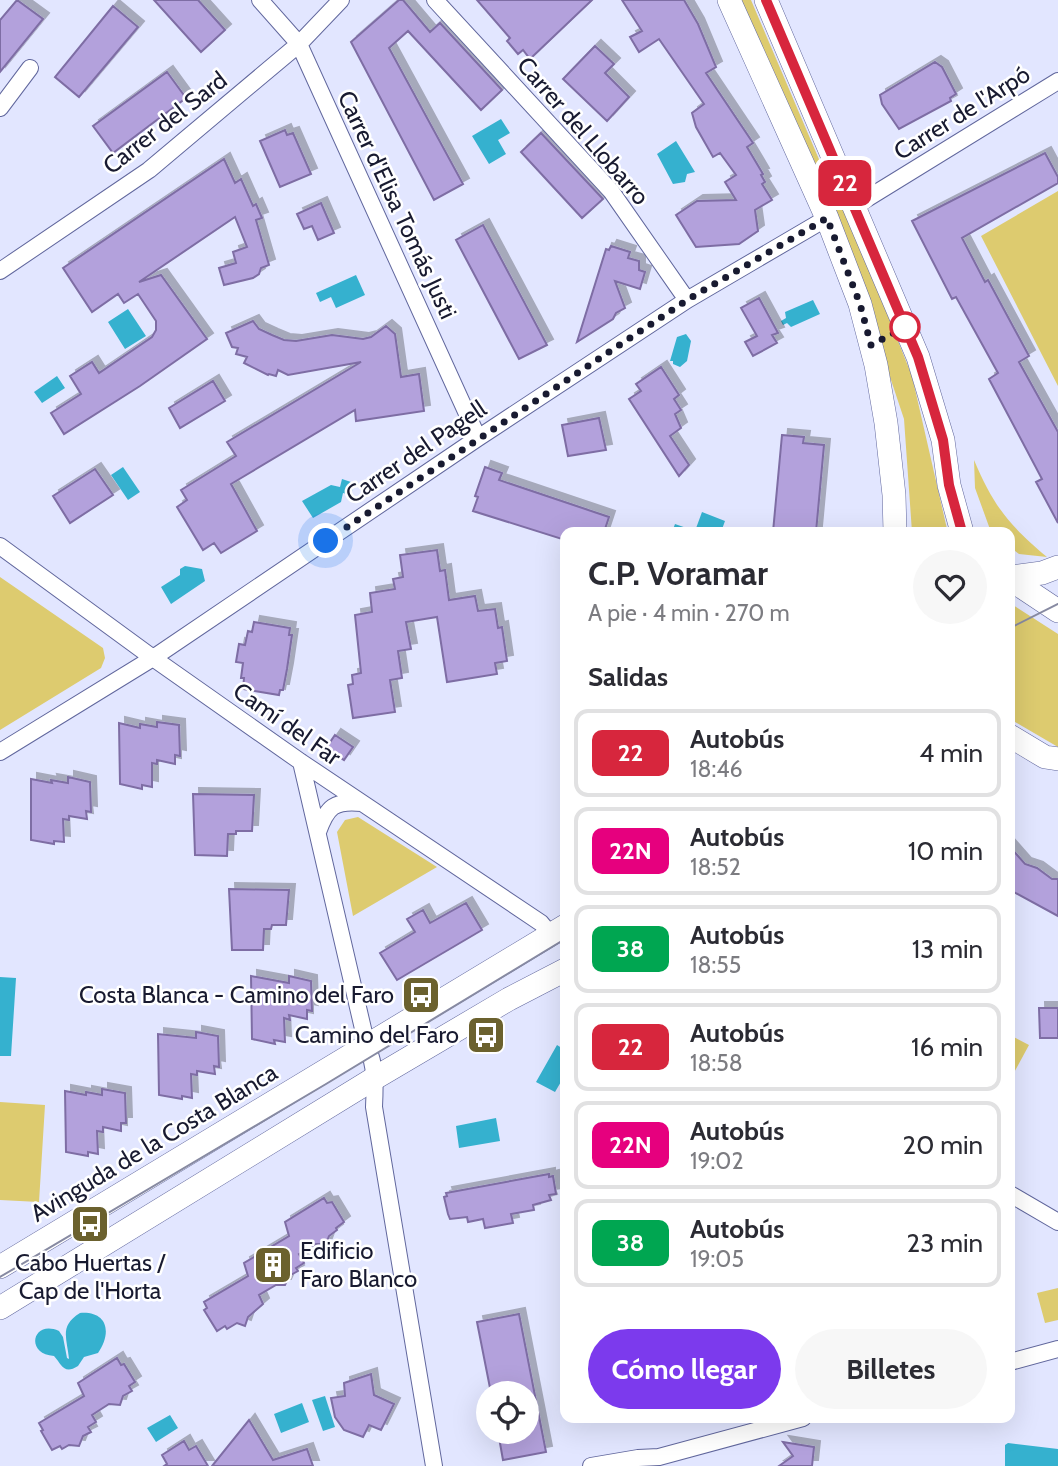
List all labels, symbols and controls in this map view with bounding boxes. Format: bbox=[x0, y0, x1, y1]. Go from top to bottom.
street label: Carrer del Llobarro bbox=[511, 51, 656, 211]
street label: Carrer de l'Arpó bbox=[888, 59, 1035, 166]
street label: Carrer del Sard bbox=[97, 65, 232, 180]
street label: Carrer d'Elisa Tomás Justi bbox=[332, 86, 463, 323]
line badge: 22 bbox=[814, 160, 876, 206]
text: 22 bbox=[832, 168, 858, 197]
unlabelled marker bbox=[890, 312, 920, 342]
street label: Carrer del Pagell bbox=[340, 394, 492, 509]
your location bbox=[308, 523, 343, 558]
button: heart bbox=[913, 550, 987, 624]
text: C.P. Voramar bbox=[588, 553, 768, 593]
text: A pie · 4 min · 270 m bbox=[588, 599, 790, 627]
text: Salidas bbox=[588, 661, 668, 693]
street label: Camí del Far bbox=[228, 676, 347, 771]
text: Autobús bbox=[690, 723, 784, 755]
text: 4 min bbox=[919, 737, 983, 769]
text: 22 bbox=[618, 738, 643, 767]
text: 18:46 bbox=[690, 755, 743, 783]
text: Autobús bbox=[690, 821, 784, 853]
text: 10 min bbox=[908, 835, 983, 867]
text: 22N bbox=[609, 836, 652, 865]
text: 18:52 bbox=[690, 853, 741, 881]
text: Autobús bbox=[690, 919, 784, 951]
text: 13 min bbox=[912, 933, 983, 965]
text: 38 bbox=[617, 934, 644, 963]
text: 18:55 bbox=[690, 951, 741, 979]
bus stop icon: Costa Blanca - Camino del Faro bbox=[400, 974, 442, 1016]
place label: Costa Blanca - Camino del Faro bbox=[79, 980, 394, 1009]
bus stop icon: Camino del Faro bbox=[465, 1014, 507, 1056]
text: Autobús bbox=[690, 1017, 784, 1049]
place label: Camino del Faro bbox=[295, 1020, 459, 1049]
text: 16 min bbox=[911, 1031, 983, 1063]
text: 22 bbox=[618, 1032, 643, 1061]
text: 18:58 bbox=[690, 1049, 743, 1077]
street label: Avinguda de la Costa Blanca bbox=[25, 1057, 283, 1228]
text: Autobús bbox=[690, 1115, 784, 1147]
text: 20 min bbox=[903, 1129, 983, 1161]
text: 22N bbox=[609, 1130, 652, 1159]
text: 19:02 bbox=[690, 1147, 743, 1175]
bus stop icon: Cabo Huertas / Cap de l'Horta bbox=[69, 1203, 111, 1245]
text: Autobús bbox=[690, 1213, 784, 1245]
text: 23 min bbox=[907, 1227, 983, 1259]
text: 38 bbox=[617, 1228, 644, 1257]
place label: Edificio Faro Blanco bbox=[300, 1236, 417, 1293]
building icon: Edificio Faro Blanco bbox=[252, 1244, 294, 1286]
text: 19:05 bbox=[690, 1245, 744, 1273]
place label: Cabo Huertas / Cap de l'Horta bbox=[15, 1248, 166, 1305]
button: Cómo llegar bbox=[588, 1329, 781, 1409]
button: Billetes bbox=[795, 1329, 987, 1409]
map controls bbox=[476, 1381, 539, 1444]
button: locate bbox=[476, 1381, 539, 1444]

